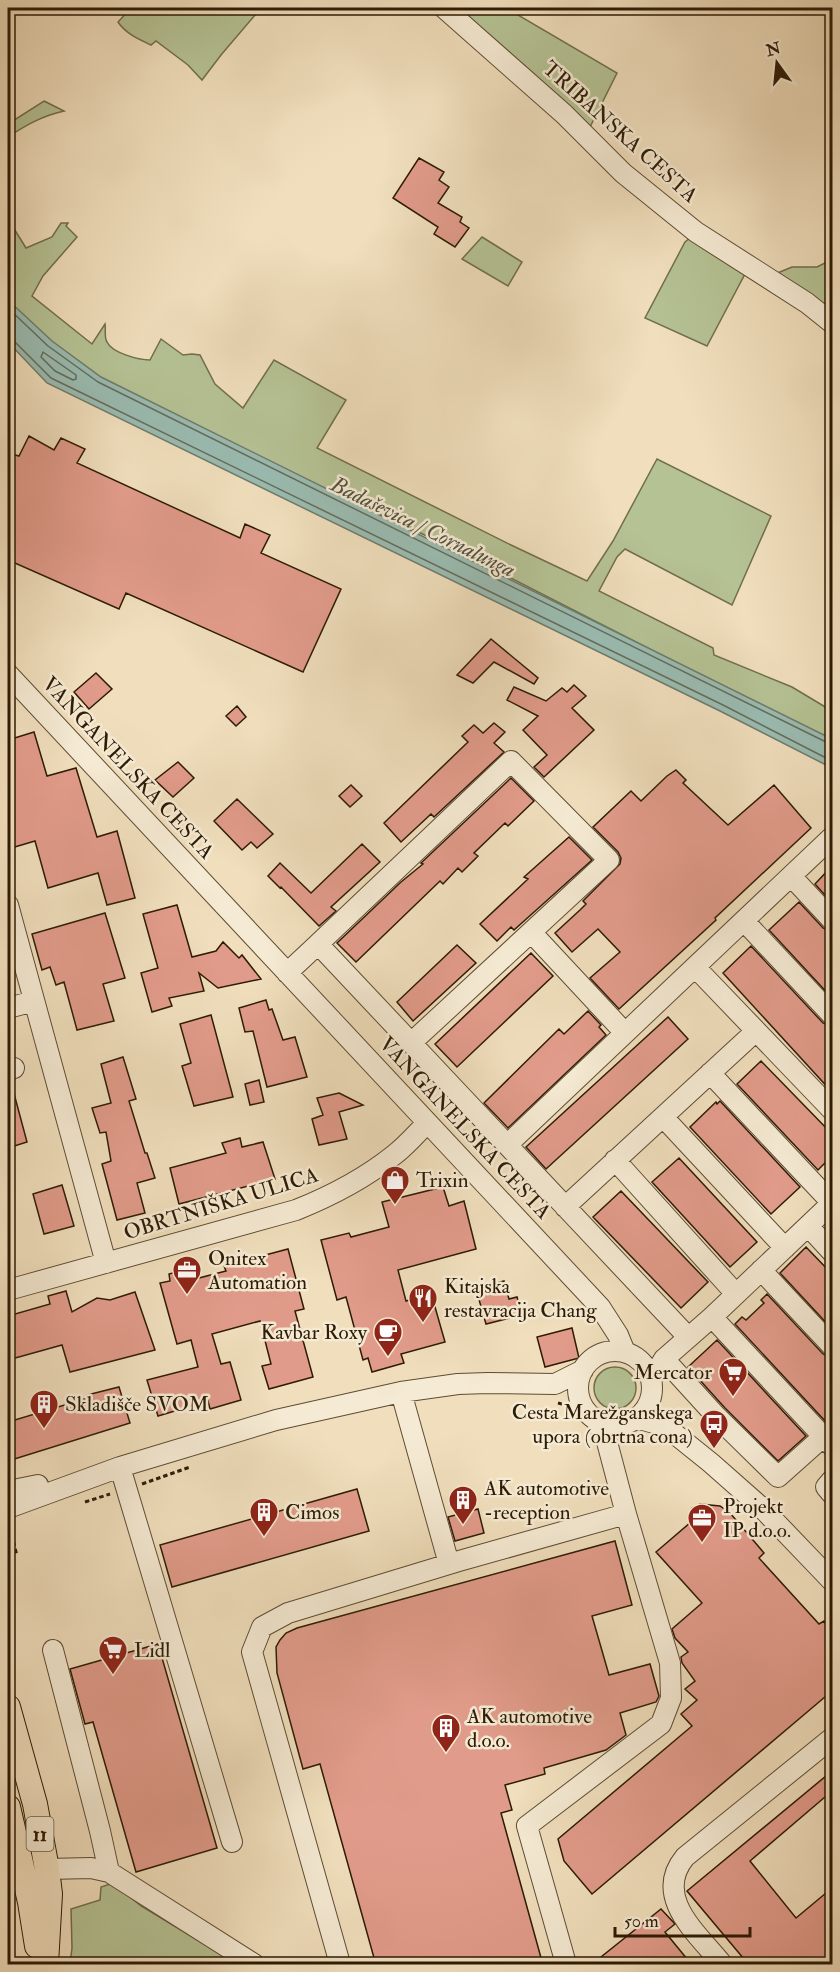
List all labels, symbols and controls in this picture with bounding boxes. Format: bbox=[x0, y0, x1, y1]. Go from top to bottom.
north arrow bbox=[747, 33, 807, 93]
text: N bbox=[763, 38, 784, 61]
street label: TRIBANSKA CESTA bbox=[537, 55, 703, 209]
water label: Badaševica / Cornalunga bbox=[325, 470, 520, 584]
street label: VANGANELSKA CESTA bbox=[36, 671, 220, 865]
street label: VANGANELSKA CESTA bbox=[373, 1031, 557, 1225]
street label: OBRTNIŠKA ULICA bbox=[120, 1162, 322, 1246]
shop icon: Trixin bbox=[379, 1164, 411, 1206]
place label: Trixin bbox=[416, 1167, 469, 1194]
place label: Onitex Automation bbox=[207, 1245, 307, 1296]
office icon: Onitex Automation bbox=[171, 1254, 203, 1296]
place label: Kitajska restavracija Chang bbox=[444, 1273, 597, 1324]
restaurant icon: Kitajska restavracija Chang bbox=[407, 1282, 439, 1324]
cafe icon: Kavbar Roxy bbox=[372, 1316, 404, 1358]
place label: Kavbar Roxy bbox=[260, 1319, 368, 1346]
supermarket icon: Mercator bbox=[717, 1356, 749, 1398]
place label: Mercator bbox=[634, 1359, 712, 1386]
building icon: Skladišče SVOM bbox=[28, 1388, 60, 1430]
place label: Skladišče SVOM bbox=[65, 1391, 209, 1418]
place label: Cesta Marežganskega upora (obrtna cona) bbox=[512, 1399, 693, 1450]
bus stop icon: Cesta Marežganskega upora (obrtna cona) bbox=[698, 1408, 730, 1450]
place label: AK automotive -reception bbox=[483, 1475, 609, 1526]
building icon: AK automotive -reception bbox=[447, 1484, 479, 1526]
place label: Projekt IP d.o.o. bbox=[723, 1493, 791, 1544]
building icon: Cimos bbox=[248, 1496, 280, 1538]
place label: Cimos bbox=[285, 1499, 339, 1526]
office icon: Projekt IP d.o.o. bbox=[686, 1502, 718, 1544]
supermarket icon: Lidl bbox=[97, 1634, 129, 1676]
place label: Lidl bbox=[134, 1637, 171, 1664]
place label: AK automotive d.o.o. bbox=[466, 1703, 592, 1754]
building icon: AK automotive d.o.o. bbox=[430, 1712, 462, 1754]
road number: 11 bbox=[26, 1817, 54, 1851]
scale bar bbox=[615, 1900, 750, 1938]
text: 50 m bbox=[624, 1910, 659, 1933]

